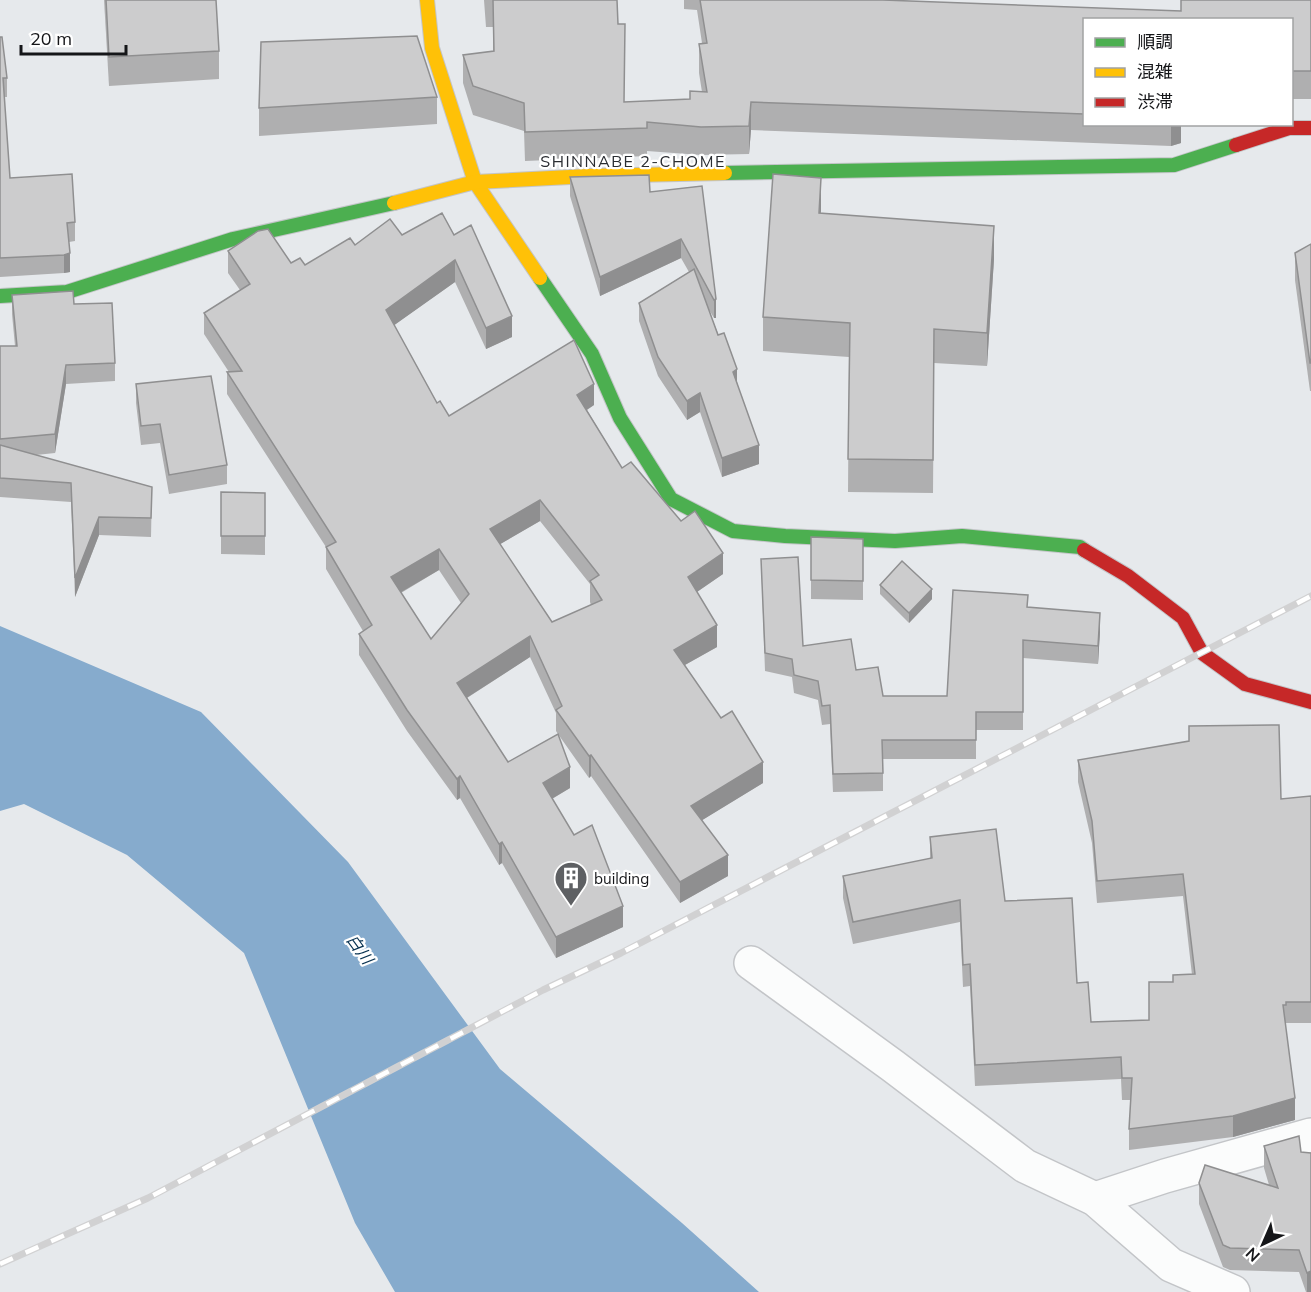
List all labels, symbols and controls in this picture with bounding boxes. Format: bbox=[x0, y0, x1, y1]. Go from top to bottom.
scale bar bbox=[21, 18, 126, 56]
legend bbox=[1083, 18, 1293, 126]
text: 20 m bbox=[30, 27, 72, 50]
text: 順調 bbox=[1137, 30, 1173, 53]
text: 混雑 bbox=[1137, 60, 1173, 83]
text: 渋滞 bbox=[1137, 90, 1173, 113]
district label: SHINNABE 2-CHOME bbox=[540, 151, 726, 171]
building icon: building bbox=[553, 860, 589, 907]
place label: building bbox=[594, 869, 649, 888]
water label: 白川 bbox=[343, 930, 379, 969]
north arrow bbox=[1233, 1214, 1293, 1274]
text: N bbox=[1241, 1243, 1264, 1266]

